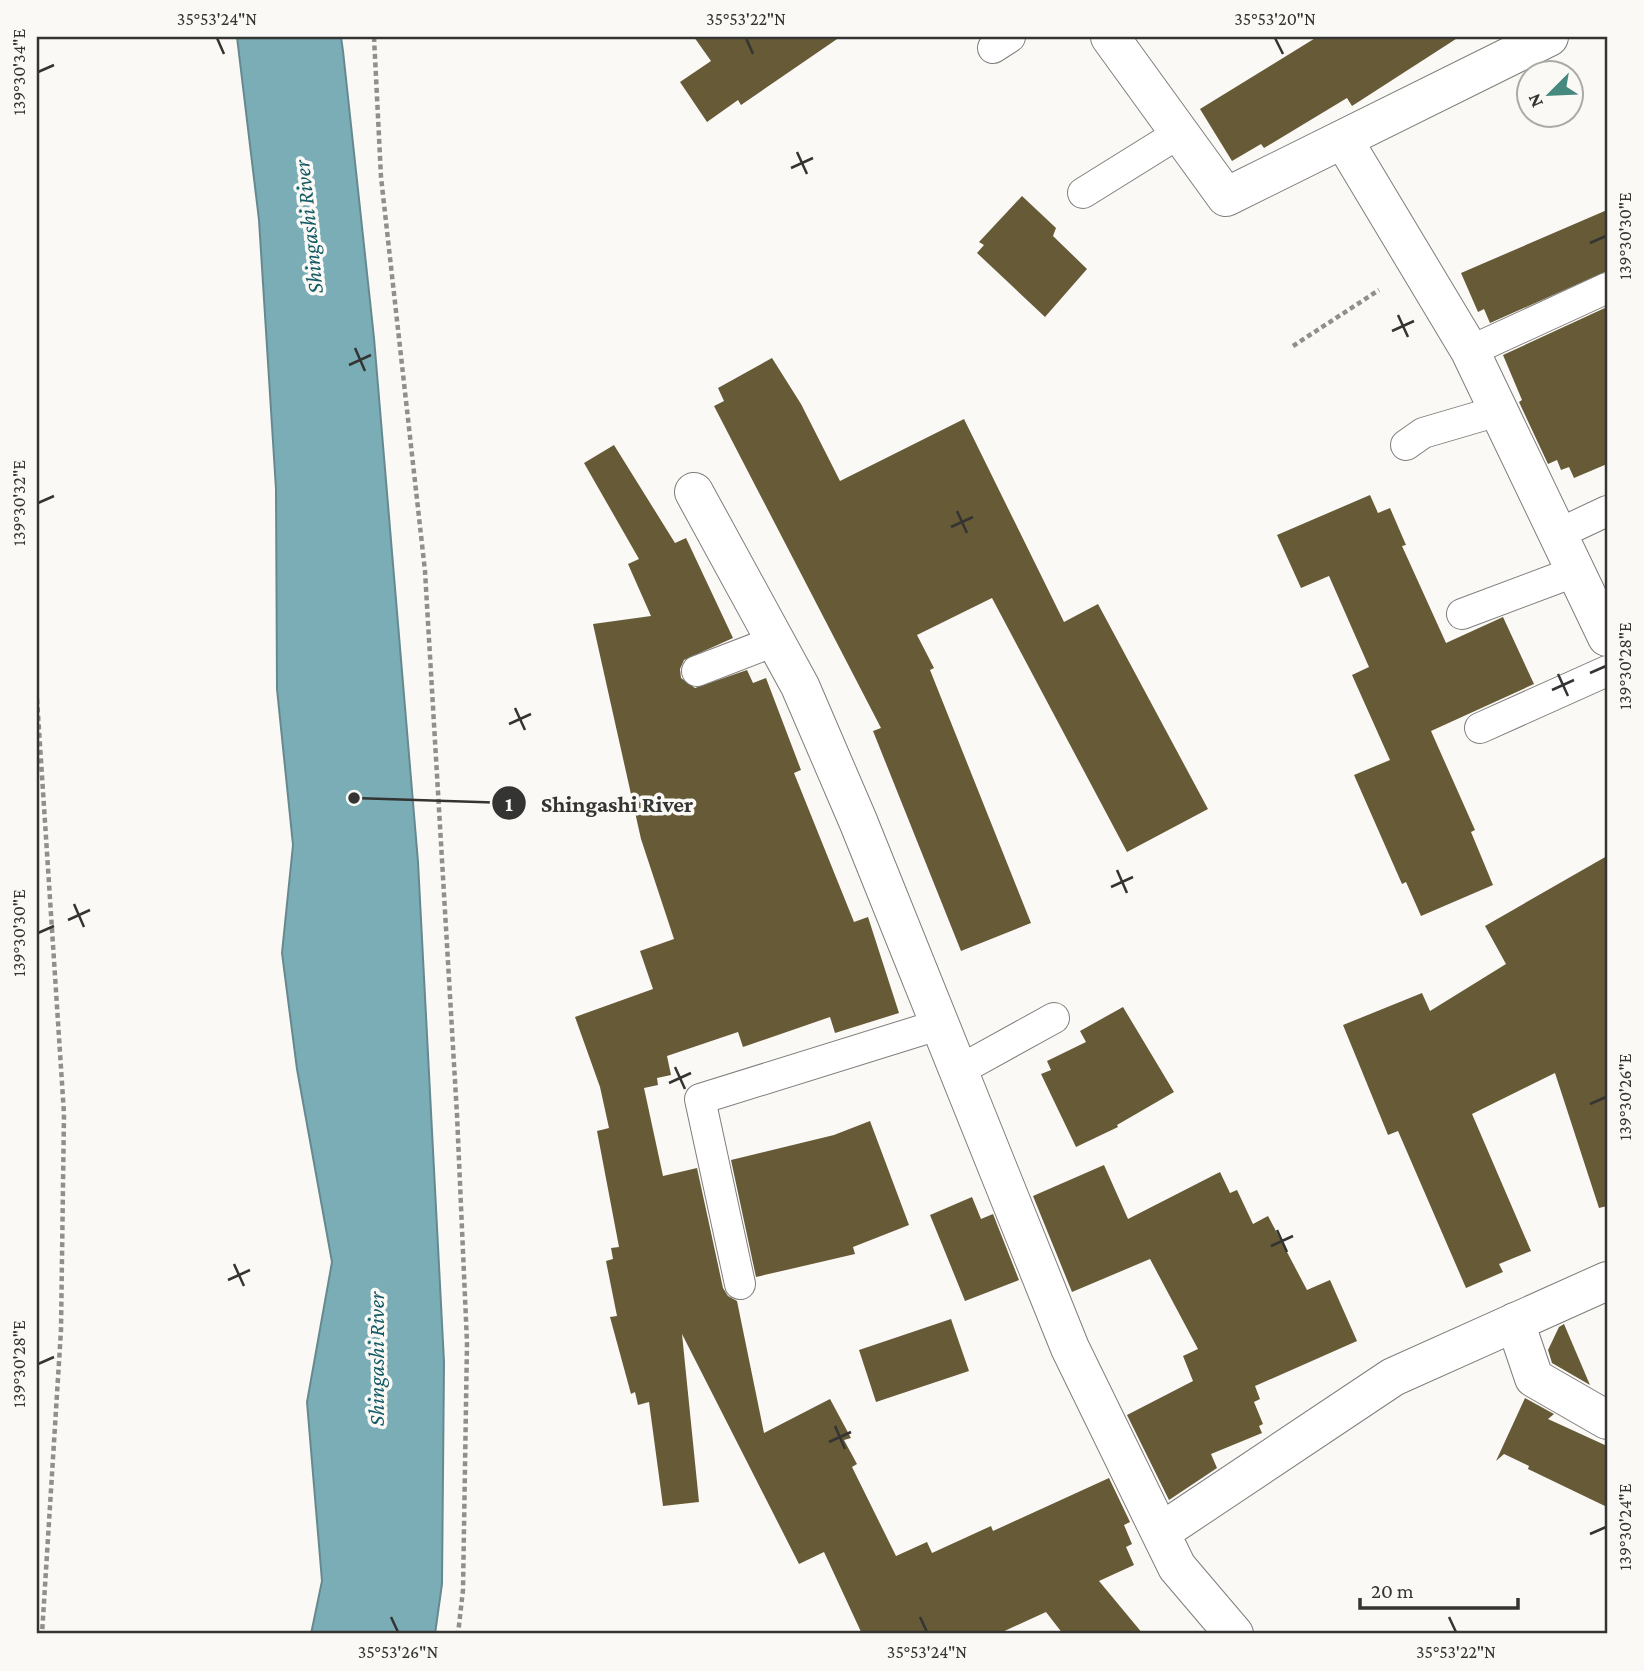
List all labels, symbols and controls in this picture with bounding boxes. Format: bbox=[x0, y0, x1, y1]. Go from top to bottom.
text: 35°53'24"N bbox=[177, 9, 257, 29]
text: 35°53'22"N bbox=[706, 9, 786, 29]
text: 35°53'20"N bbox=[1234, 9, 1316, 29]
text: 139°30'34"E bbox=[9, 29, 29, 115]
north arrow bbox=[1514, 60, 1584, 130]
text: N bbox=[1523, 90, 1547, 111]
water label: Shingashi River bbox=[288, 158, 328, 295]
text: 139°30'30"E bbox=[1615, 192, 1635, 280]
text: 139°30'32"E bbox=[9, 460, 29, 546]
text: 139°30'28"E bbox=[1615, 622, 1635, 710]
callout: Shingashi River bbox=[492, 781, 707, 825]
text: Shingashi River bbox=[541, 791, 693, 817]
text: 1 bbox=[505, 792, 513, 816]
text: 139°30'30"E bbox=[9, 889, 29, 977]
text: 139°30'26"E bbox=[1615, 1053, 1635, 1141]
water label: Shingashi River bbox=[363, 1291, 389, 1426]
text: 139°30'28"E bbox=[9, 1320, 29, 1408]
text: 139°30'24"E bbox=[1615, 1483, 1635, 1570]
scale bar bbox=[1360, 1566, 1518, 1610]
text: 20 m bbox=[1371, 1579, 1414, 1603]
text: 35°53'26"N bbox=[358, 1642, 438, 1662]
text: 35°53'24"N bbox=[887, 1642, 967, 1662]
text: 35°53'22"N bbox=[1416, 1642, 1496, 1662]

